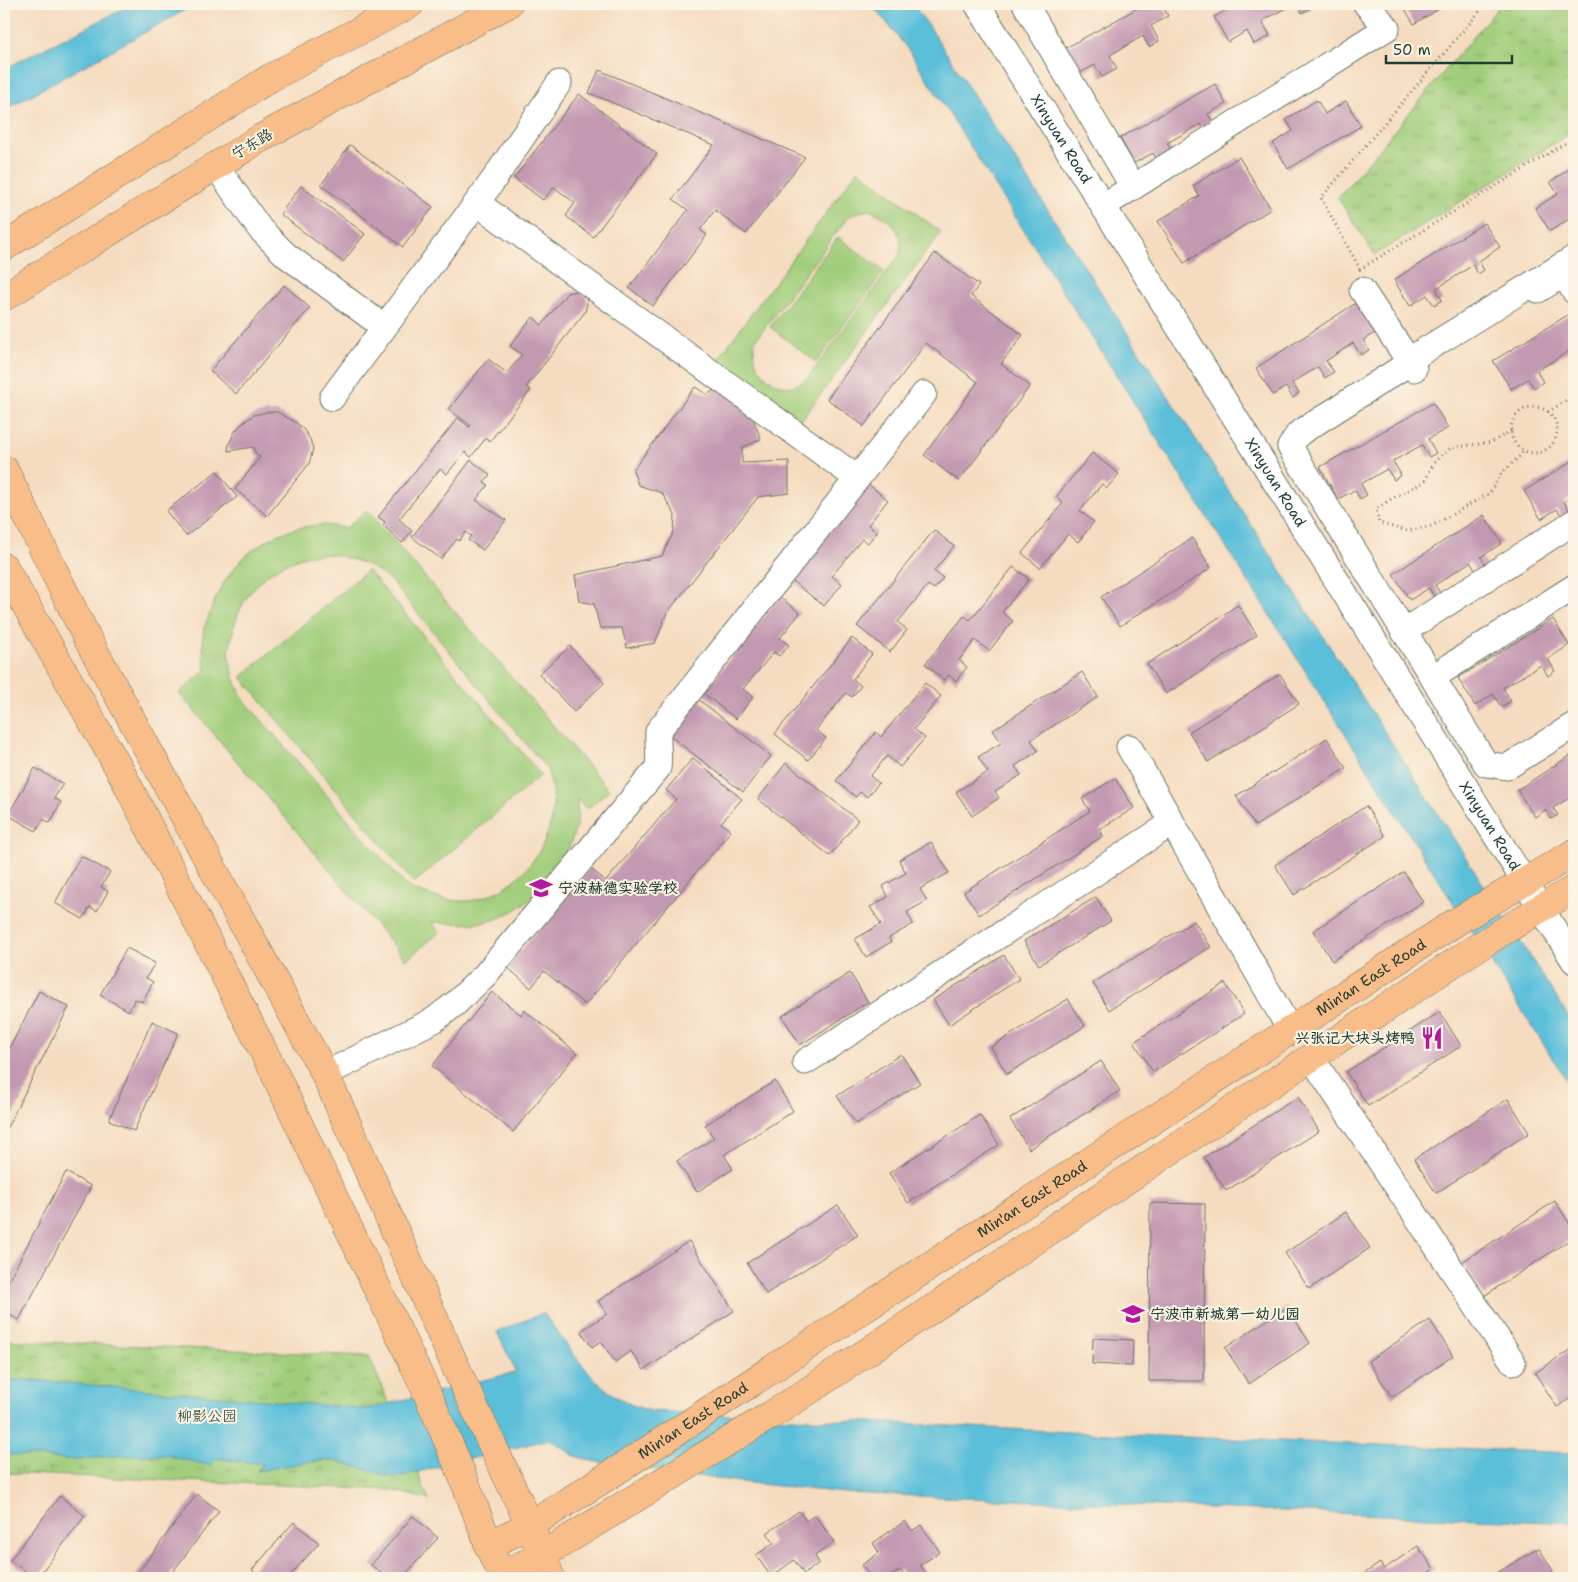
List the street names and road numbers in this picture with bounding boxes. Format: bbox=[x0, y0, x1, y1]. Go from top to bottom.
street label: Xinyuan Road bbox=[1026, 91, 1097, 188]
street label: 宁东路 bbox=[228, 124, 276, 164]
street label: Xinyuan Road bbox=[1240, 434, 1311, 531]
street label: Xinyuan Road bbox=[1455, 778, 1525, 875]
street label: Min'an East Road bbox=[1312, 934, 1430, 1021]
street label: Min'an East Road bbox=[973, 1156, 1091, 1242]
street label: Min'an East Road bbox=[634, 1377, 752, 1464]

